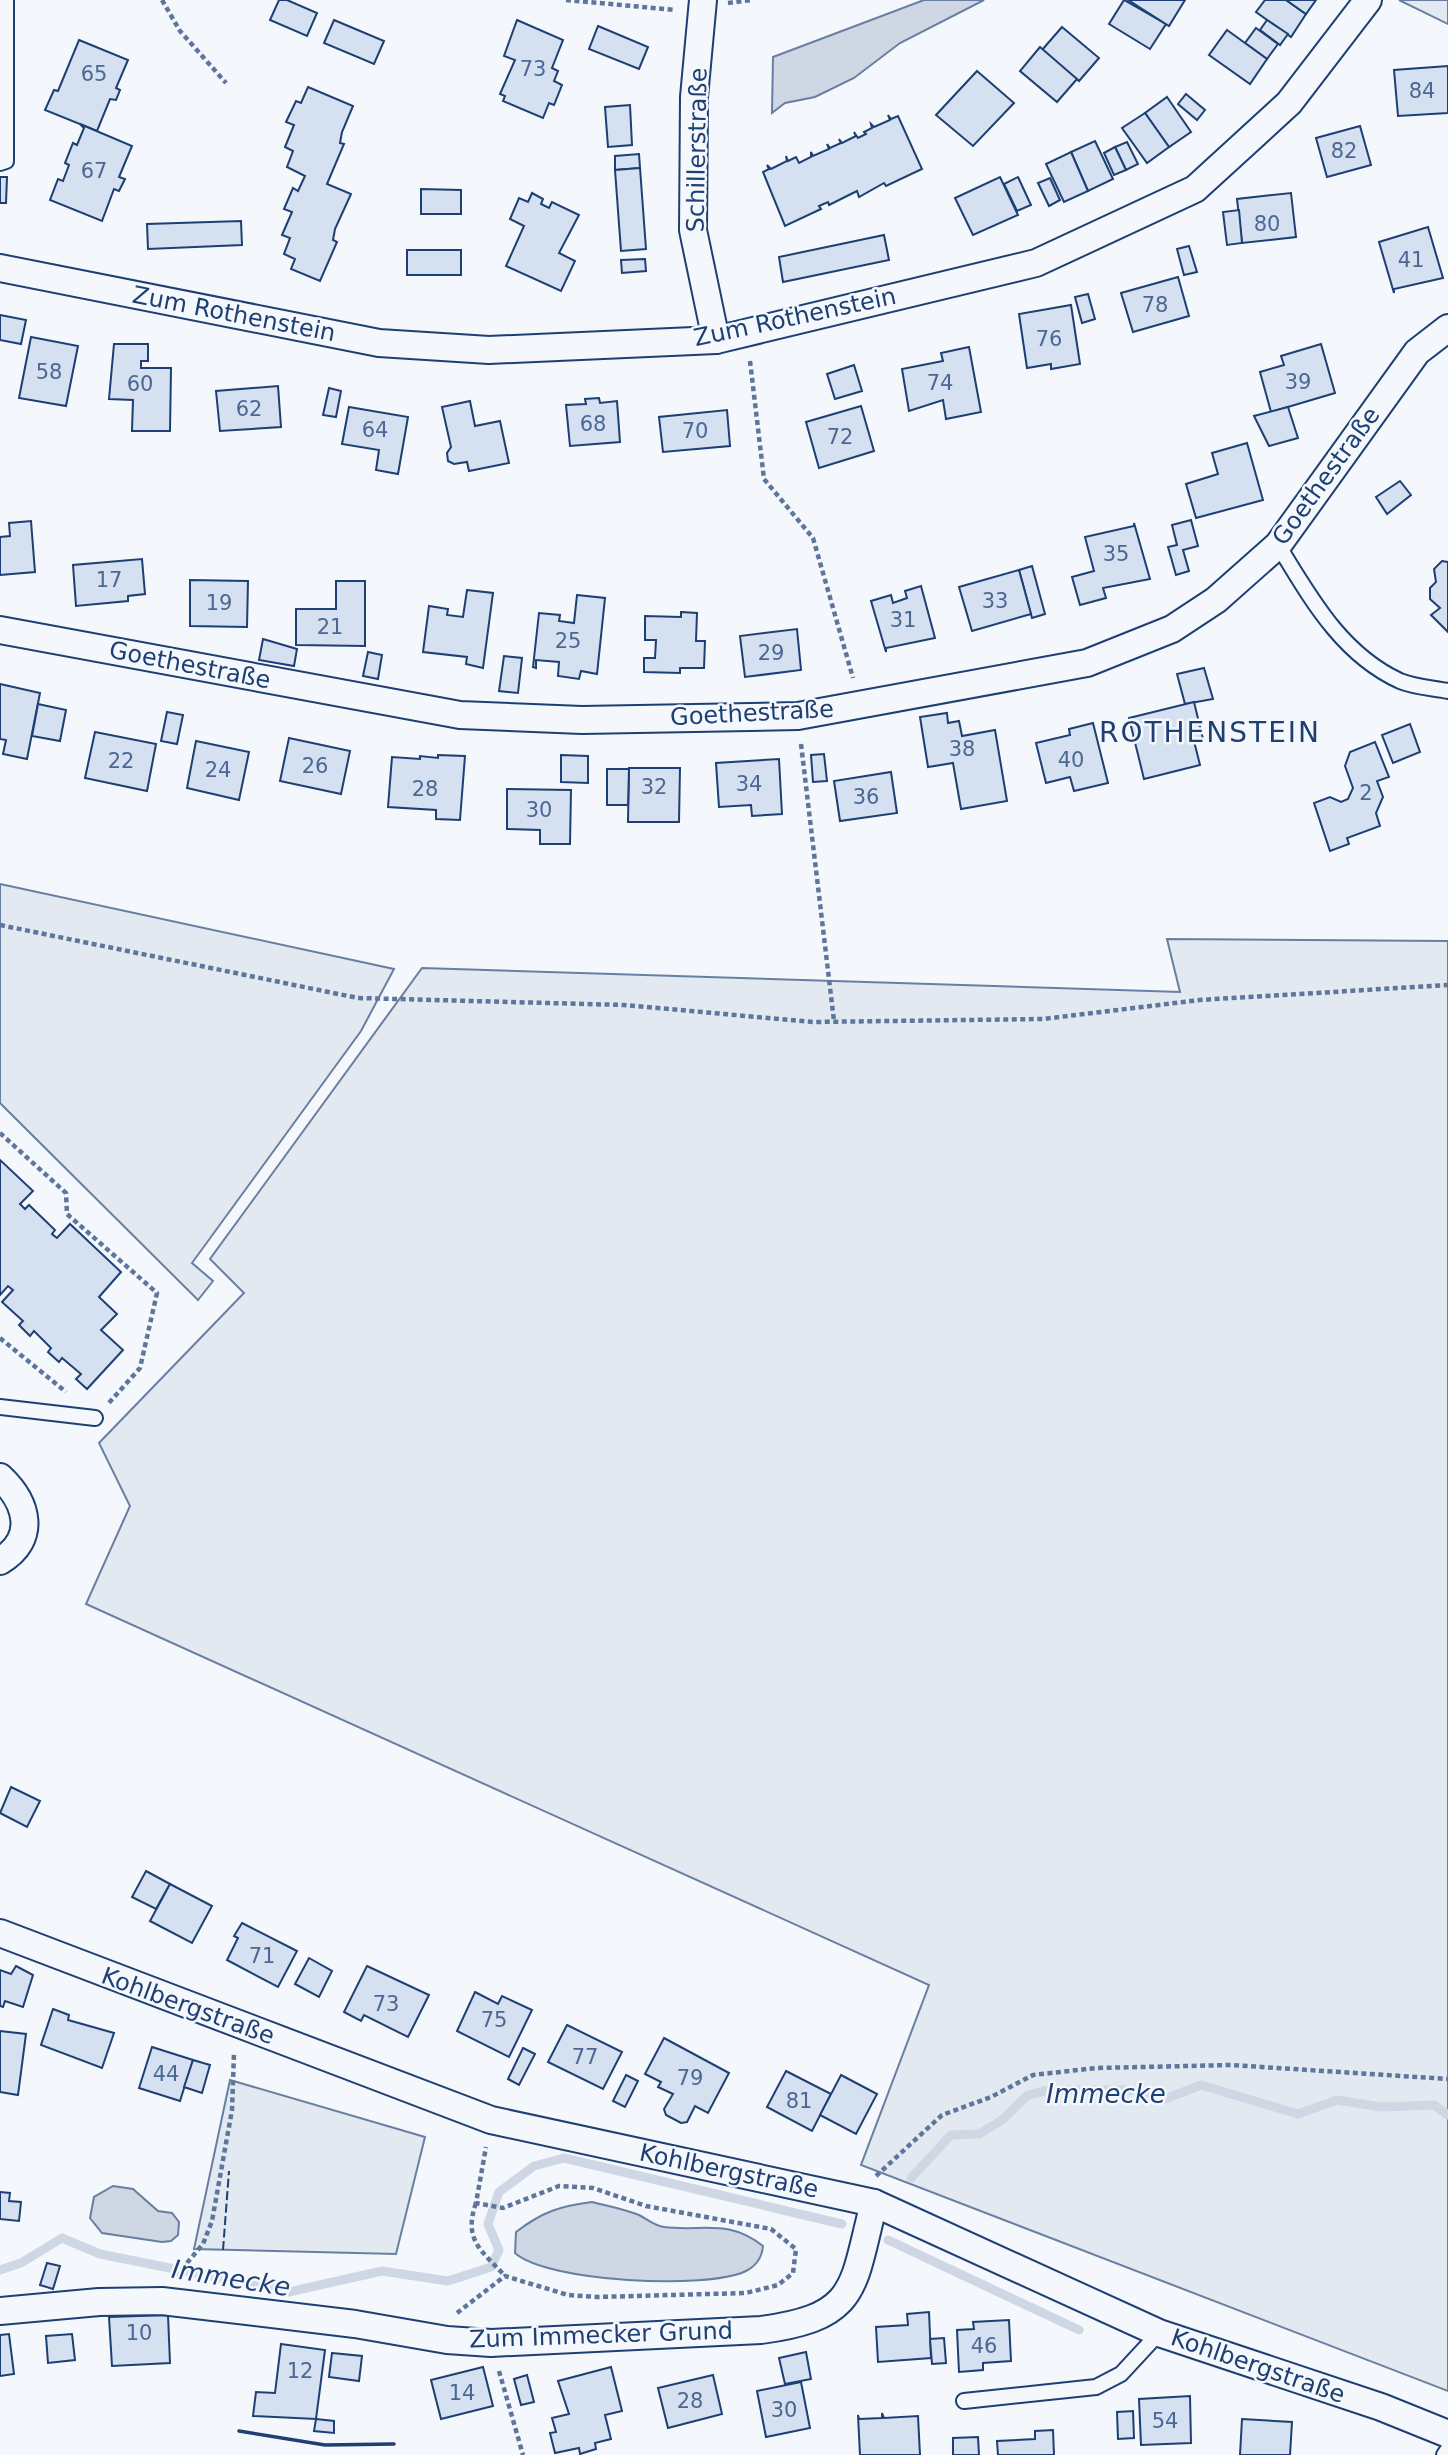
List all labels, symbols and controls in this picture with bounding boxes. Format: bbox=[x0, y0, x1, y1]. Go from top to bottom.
house number: 73 bbox=[520, 57, 546, 81]
house number: 65 bbox=[81, 62, 107, 86]
street label: Schillerstraße bbox=[682, 67, 712, 233]
house number: 84 bbox=[1409, 79, 1435, 103]
house number: 82 bbox=[1331, 139, 1357, 163]
house number: 67 bbox=[81, 159, 107, 183]
house number: 80 bbox=[1254, 212, 1280, 236]
house number: 41 bbox=[1398, 248, 1424, 272]
street label: Zum Rothenstein bbox=[130, 281, 338, 347]
street label: Zum Rothenstein bbox=[691, 282, 899, 352]
house number: 78 bbox=[1142, 293, 1168, 317]
house number: 76 bbox=[1036, 327, 1062, 351]
house number: 58 bbox=[36, 360, 62, 384]
house number: 39 bbox=[1285, 370, 1311, 394]
house number: 74 bbox=[927, 371, 953, 395]
house number: 60 bbox=[127, 372, 153, 396]
house number: 62 bbox=[236, 397, 262, 421]
street label: Goethestraße bbox=[1267, 402, 1385, 550]
house number: 68 bbox=[580, 412, 606, 436]
house number: 64 bbox=[362, 418, 388, 442]
house number: 70 bbox=[682, 419, 708, 443]
house number: 72 bbox=[827, 425, 853, 449]
house number: 35 bbox=[1103, 542, 1129, 566]
house number: 17 bbox=[96, 568, 122, 592]
house number: 33 bbox=[982, 589, 1008, 613]
house number: 19 bbox=[206, 591, 232, 615]
house number: 31 bbox=[890, 608, 916, 632]
house number: 21 bbox=[317, 615, 343, 639]
house number: 25 bbox=[555, 629, 581, 653]
street label: Goethestraße bbox=[107, 636, 273, 694]
house number: 29 bbox=[758, 641, 784, 665]
street label: Goethestraße bbox=[669, 695, 835, 731]
district label: ROTHENSTEIN bbox=[1099, 716, 1321, 749]
house number: 38 bbox=[949, 737, 975, 761]
house number: 40 bbox=[1058, 748, 1084, 772]
house number: 22 bbox=[108, 749, 134, 773]
house number: 26 bbox=[302, 754, 328, 778]
house number: 24 bbox=[205, 758, 231, 782]
house number: 34 bbox=[736, 772, 762, 796]
house number: 32 bbox=[641, 775, 667, 799]
house number: 28 bbox=[412, 777, 438, 801]
house number: 2 bbox=[1359, 781, 1373, 805]
house number: 36 bbox=[853, 785, 879, 809]
house number: 30 bbox=[526, 798, 552, 822]
house number: 71 bbox=[249, 1944, 275, 1968]
street label: Kohlbergstraße bbox=[98, 1962, 278, 2050]
house number: 73 bbox=[373, 1992, 399, 2016]
house number: 75 bbox=[481, 2008, 507, 2032]
house number: 77 bbox=[572, 2045, 598, 2069]
house number: 44 bbox=[153, 2062, 179, 2086]
house number: 79 bbox=[677, 2066, 703, 2090]
water label: Immecke bbox=[1046, 2079, 1166, 2109]
house number: 81 bbox=[786, 2089, 812, 2113]
street label: Kohlbergstraße bbox=[637, 2138, 821, 2204]
water label: Immecke bbox=[170, 2254, 292, 2302]
street label: Zum Immecker Grund bbox=[469, 2316, 733, 2354]
house number: 10 bbox=[126, 2321, 152, 2345]
street label: Kohlbergstraße bbox=[1167, 2323, 1349, 2409]
house number: 46 bbox=[971, 2334, 997, 2358]
house number: 12 bbox=[287, 2359, 313, 2383]
house number: 14 bbox=[449, 2381, 475, 2405]
house number: 28 bbox=[677, 2389, 703, 2413]
house number: 30 bbox=[771, 2398, 797, 2422]
house number: 54 bbox=[1152, 2409, 1178, 2433]

